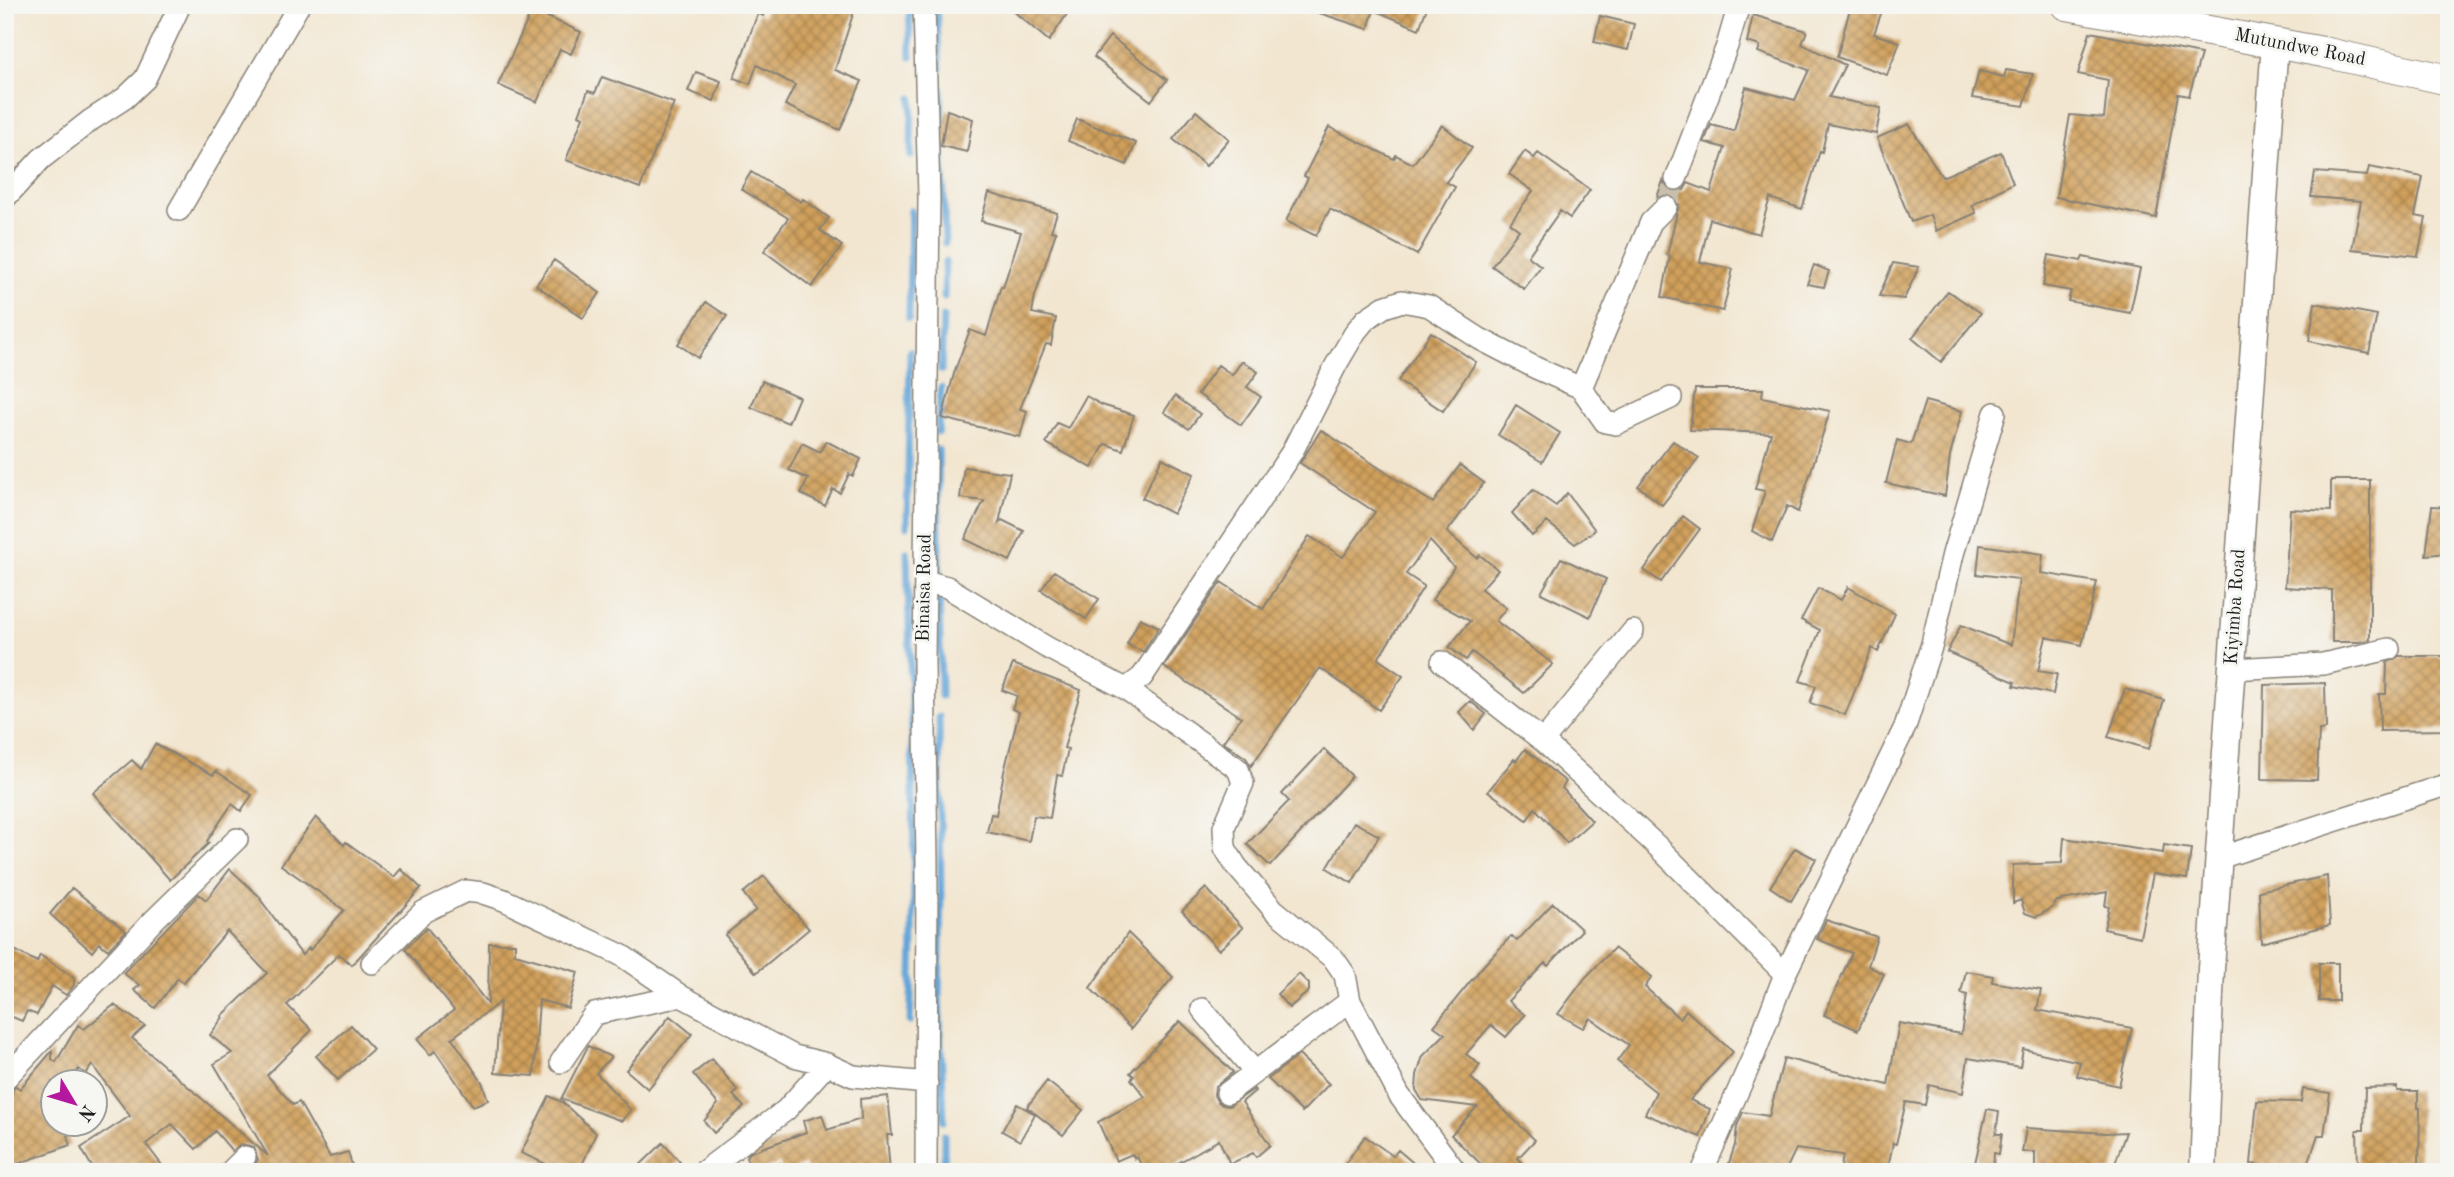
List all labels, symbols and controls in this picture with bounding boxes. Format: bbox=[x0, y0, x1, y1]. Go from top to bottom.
street label: Mutundwe Road bbox=[2233, 26, 2367, 70]
street label: Binaisa Road bbox=[915, 534, 935, 642]
street label: Kiyimba Road bbox=[2222, 548, 2250, 666]
north arrow bbox=[38, 1068, 108, 1138]
text: N bbox=[73, 1100, 97, 1124]

